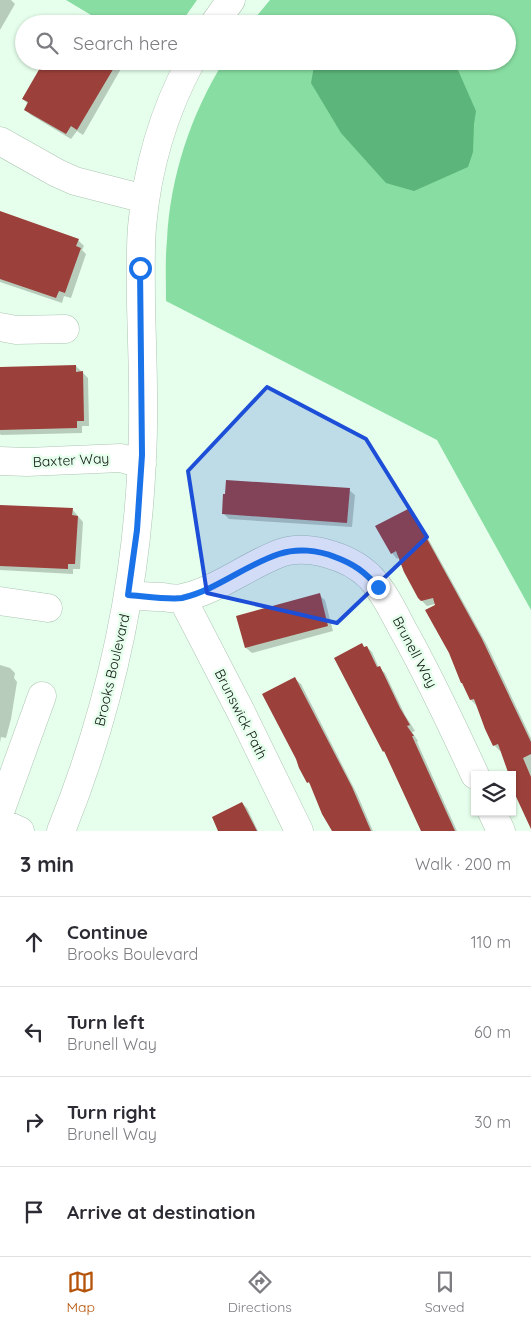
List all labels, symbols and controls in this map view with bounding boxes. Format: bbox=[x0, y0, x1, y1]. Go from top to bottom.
search box bbox=[15, 15, 516, 70]
icon: search bbox=[33, 29, 61, 57]
text: Search here bbox=[73, 31, 178, 55]
route start bbox=[129, 257, 152, 280]
street label: Baxter Way bbox=[32, 449, 110, 471]
route end bbox=[367, 576, 390, 599]
street label: Brooks Boulevard bbox=[90, 612, 134, 728]
street label: Brunell Way bbox=[389, 613, 441, 691]
street label: Brunswick Path bbox=[211, 666, 271, 762]
map controls bbox=[471, 771, 516, 816]
button: layers bbox=[471, 771, 516, 816]
text: 3 min bbox=[20, 851, 74, 877]
text: Walk · 200 m bbox=[415, 854, 511, 874]
text: Continue bbox=[67, 920, 148, 944]
icon: ahead bbox=[20, 928, 48, 956]
text: 110 m bbox=[471, 932, 511, 952]
text: Brooks Boulevard bbox=[67, 944, 198, 964]
text: Turn left bbox=[67, 1010, 145, 1034]
icon: left bbox=[20, 1018, 48, 1046]
text: 60 m bbox=[474, 1022, 511, 1042]
text: Brunell Way bbox=[67, 1034, 157, 1054]
text: Turn right bbox=[67, 1100, 156, 1124]
icon: right bbox=[20, 1108, 48, 1136]
text: 30 m bbox=[474, 1112, 511, 1132]
text: Brunell Way bbox=[67, 1124, 157, 1144]
icon: arrive bbox=[20, 1198, 48, 1226]
text: Arrive at destination bbox=[67, 1200, 256, 1224]
tab: Map bbox=[66, 1268, 95, 1316]
tab: Directions bbox=[228, 1268, 292, 1316]
tab: Saved bbox=[425, 1268, 465, 1316]

